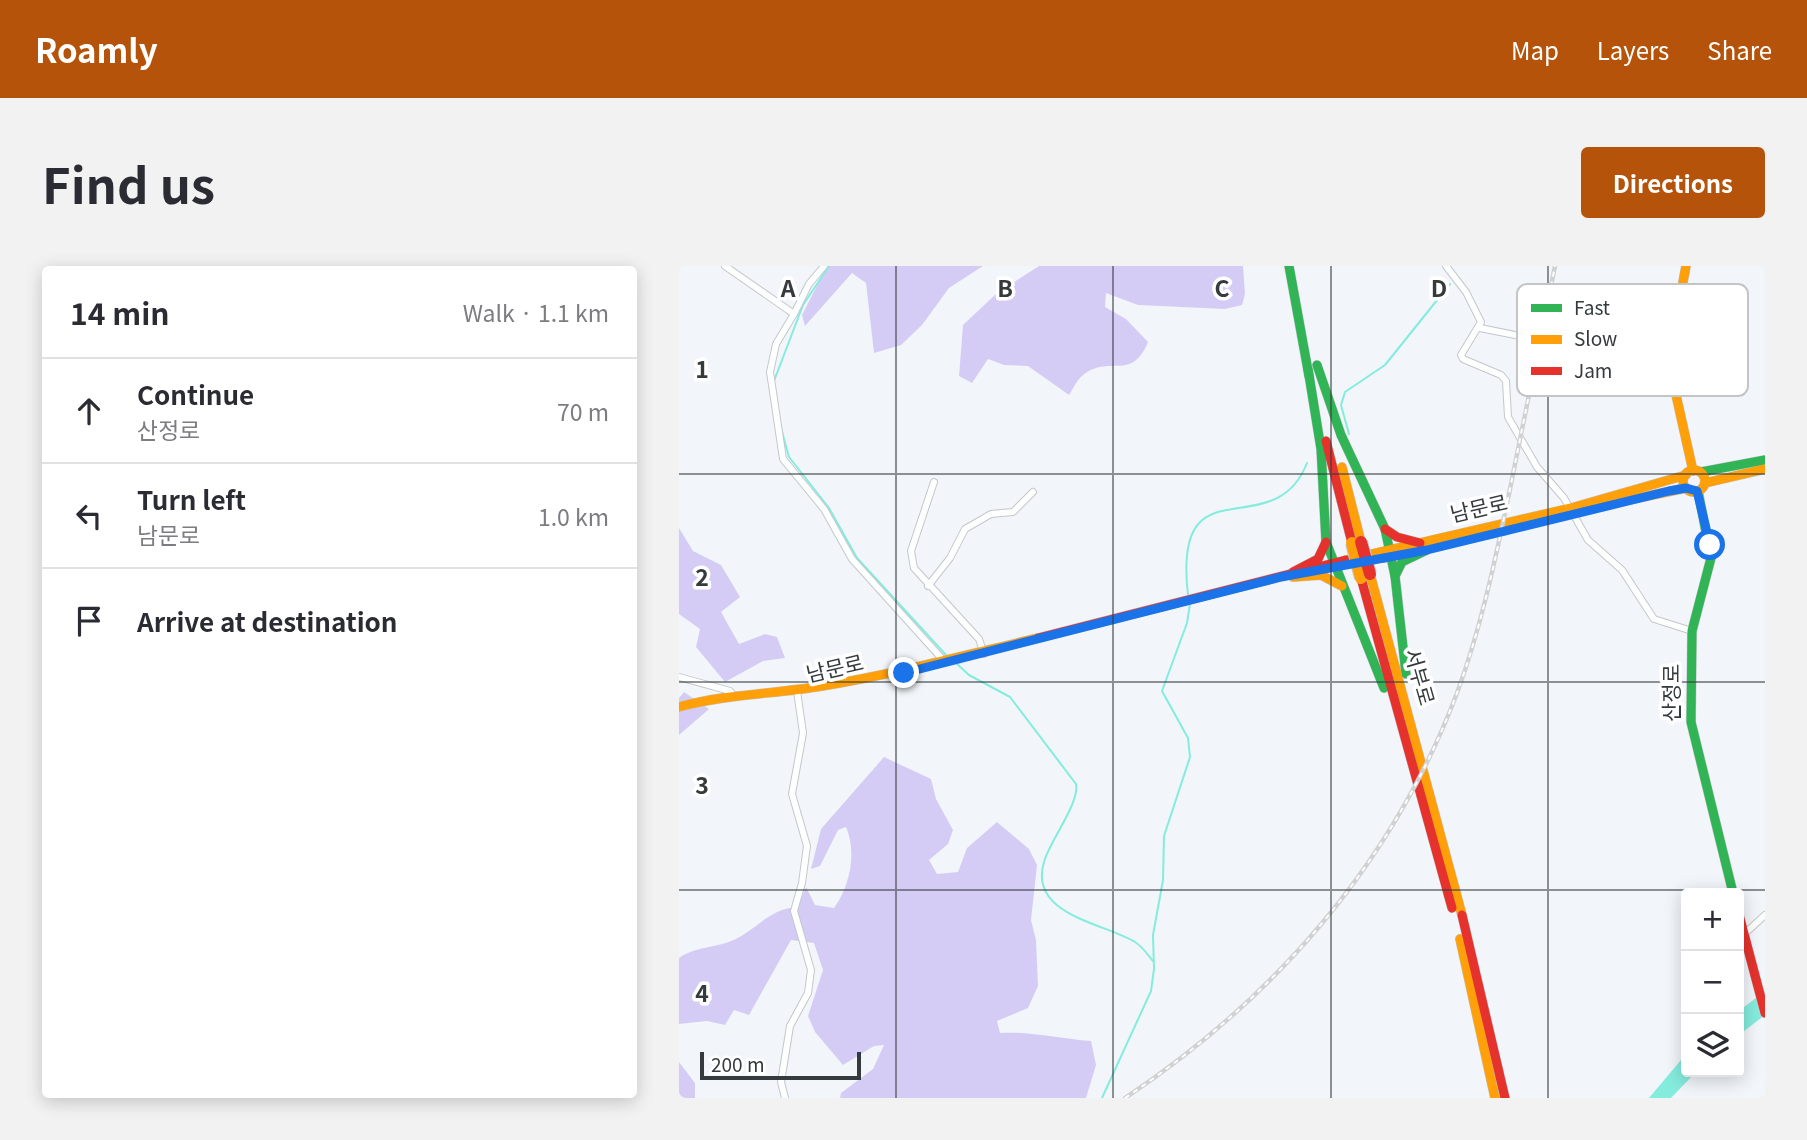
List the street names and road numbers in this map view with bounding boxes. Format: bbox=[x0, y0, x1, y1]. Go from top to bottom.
street label: 남문로 bbox=[1447, 486, 1510, 528]
street label: 서부로 bbox=[1399, 644, 1443, 708]
street label: 남문로 bbox=[803, 646, 866, 688]
street label: 산정로 bbox=[1655, 664, 1685, 722]

